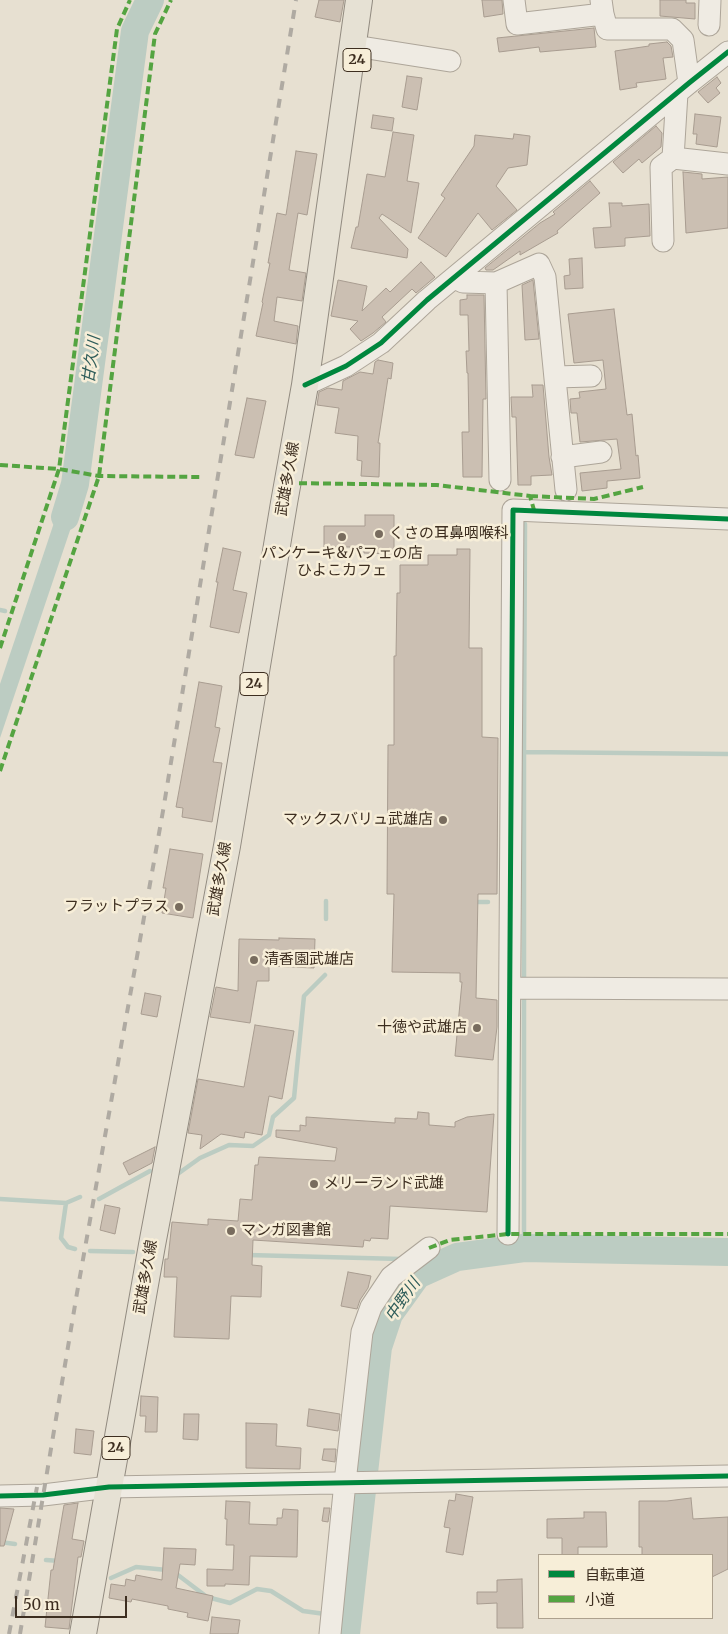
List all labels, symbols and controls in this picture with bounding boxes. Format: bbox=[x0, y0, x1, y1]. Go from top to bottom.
road number: 24 bbox=[343, 48, 371, 72]
water label: 甘久川 bbox=[80, 335, 104, 385]
street label: 武雄多久線 bbox=[273, 441, 303, 517]
place label: くさの耳鼻咽喉科 bbox=[389, 525, 509, 543]
marker: くさの耳鼻咽喉科 bbox=[373, 528, 385, 540]
marker: パンケーキ&パフェの店 ひよこカフェ bbox=[336, 531, 348, 543]
place label: パンケーキ&パフェの店 ひよこカフェ bbox=[261, 545, 423, 580]
road number: 24 bbox=[240, 672, 268, 696]
place label: マックスバリュ武雄店 bbox=[283, 811, 433, 829]
marker: マックスバリュ武雄店 bbox=[437, 814, 449, 826]
street label: 武雄多久線 bbox=[205, 841, 235, 917]
place label: フラットプラス bbox=[64, 898, 169, 916]
marker: フラットプラス bbox=[173, 901, 185, 913]
place label: 清香園武雄店 bbox=[264, 951, 354, 969]
marker: 清香園武雄店 bbox=[248, 954, 260, 966]
place label: 十徳や武雄店 bbox=[377, 1019, 467, 1037]
marker: 十徳や武雄店 bbox=[471, 1022, 483, 1034]
place label: メリーランド武雄 bbox=[324, 1175, 444, 1193]
marker: メリーランド武雄 bbox=[308, 1178, 320, 1190]
place label: マンガ図書館 bbox=[241, 1222, 331, 1240]
marker: マンガ図書館 bbox=[225, 1225, 237, 1237]
street label: 武雄多久線 bbox=[131, 1239, 161, 1315]
water label: 中野川 bbox=[381, 1275, 425, 1325]
road number: 24 bbox=[102, 1436, 130, 1460]
legend bbox=[538, 1554, 713, 1619]
text: 自転車道 bbox=[585, 1565, 645, 1584]
scale bar bbox=[18, 1586, 130, 1618]
text: 小道 bbox=[585, 1590, 615, 1609]
text: 50 m bbox=[23, 1595, 60, 1614]

